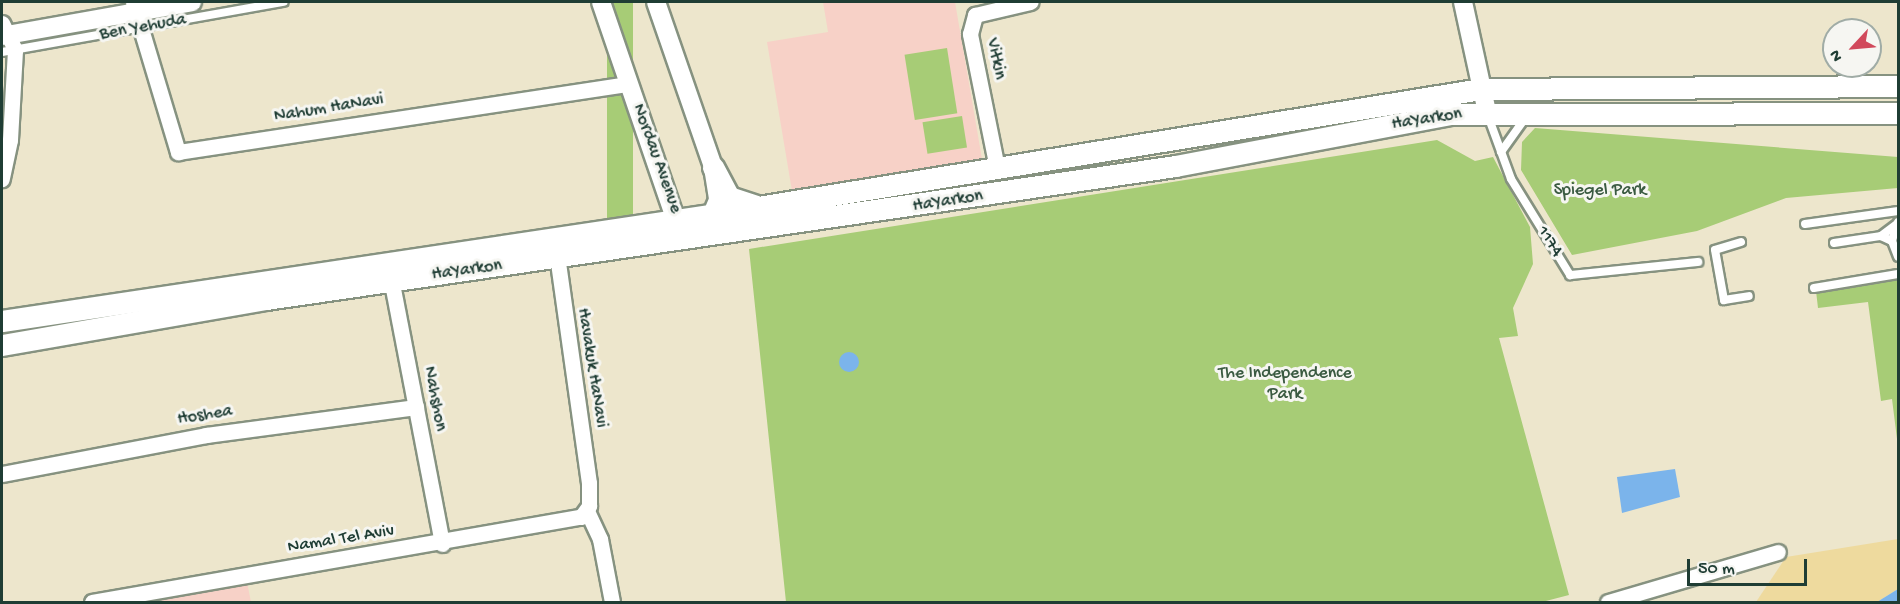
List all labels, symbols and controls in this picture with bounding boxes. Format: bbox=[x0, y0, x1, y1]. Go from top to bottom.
street label: Ben Yehuda bbox=[98, 10, 188, 46]
north arrow bbox=[1822, 18, 1882, 78]
street label: Vitkin bbox=[980, 36, 1010, 82]
text: N bbox=[1826, 46, 1848, 64]
street label: Nahum HaNavi bbox=[273, 90, 385, 128]
street label: Nordau Avenue bbox=[626, 101, 686, 217]
street label: HaYarkon bbox=[1390, 104, 1464, 136]
park label: Spiegel Park bbox=[1554, 180, 1646, 202]
street label: HaYarkon bbox=[911, 186, 985, 218]
street label: 1174 bbox=[1531, 223, 1567, 261]
street label: HaYarkon bbox=[430, 255, 504, 287]
street label: Havakuk HaNavi bbox=[571, 307, 611, 429]
park label: The Independence Park bbox=[1218, 364, 1352, 406]
street label: Nahshon bbox=[417, 365, 451, 433]
street label: Hoshea bbox=[176, 401, 234, 431]
street label: Namal Tel Aviv bbox=[286, 521, 396, 559]
scale bar bbox=[1690, 547, 1810, 585]
text: 50 m bbox=[1698, 559, 1735, 580]

